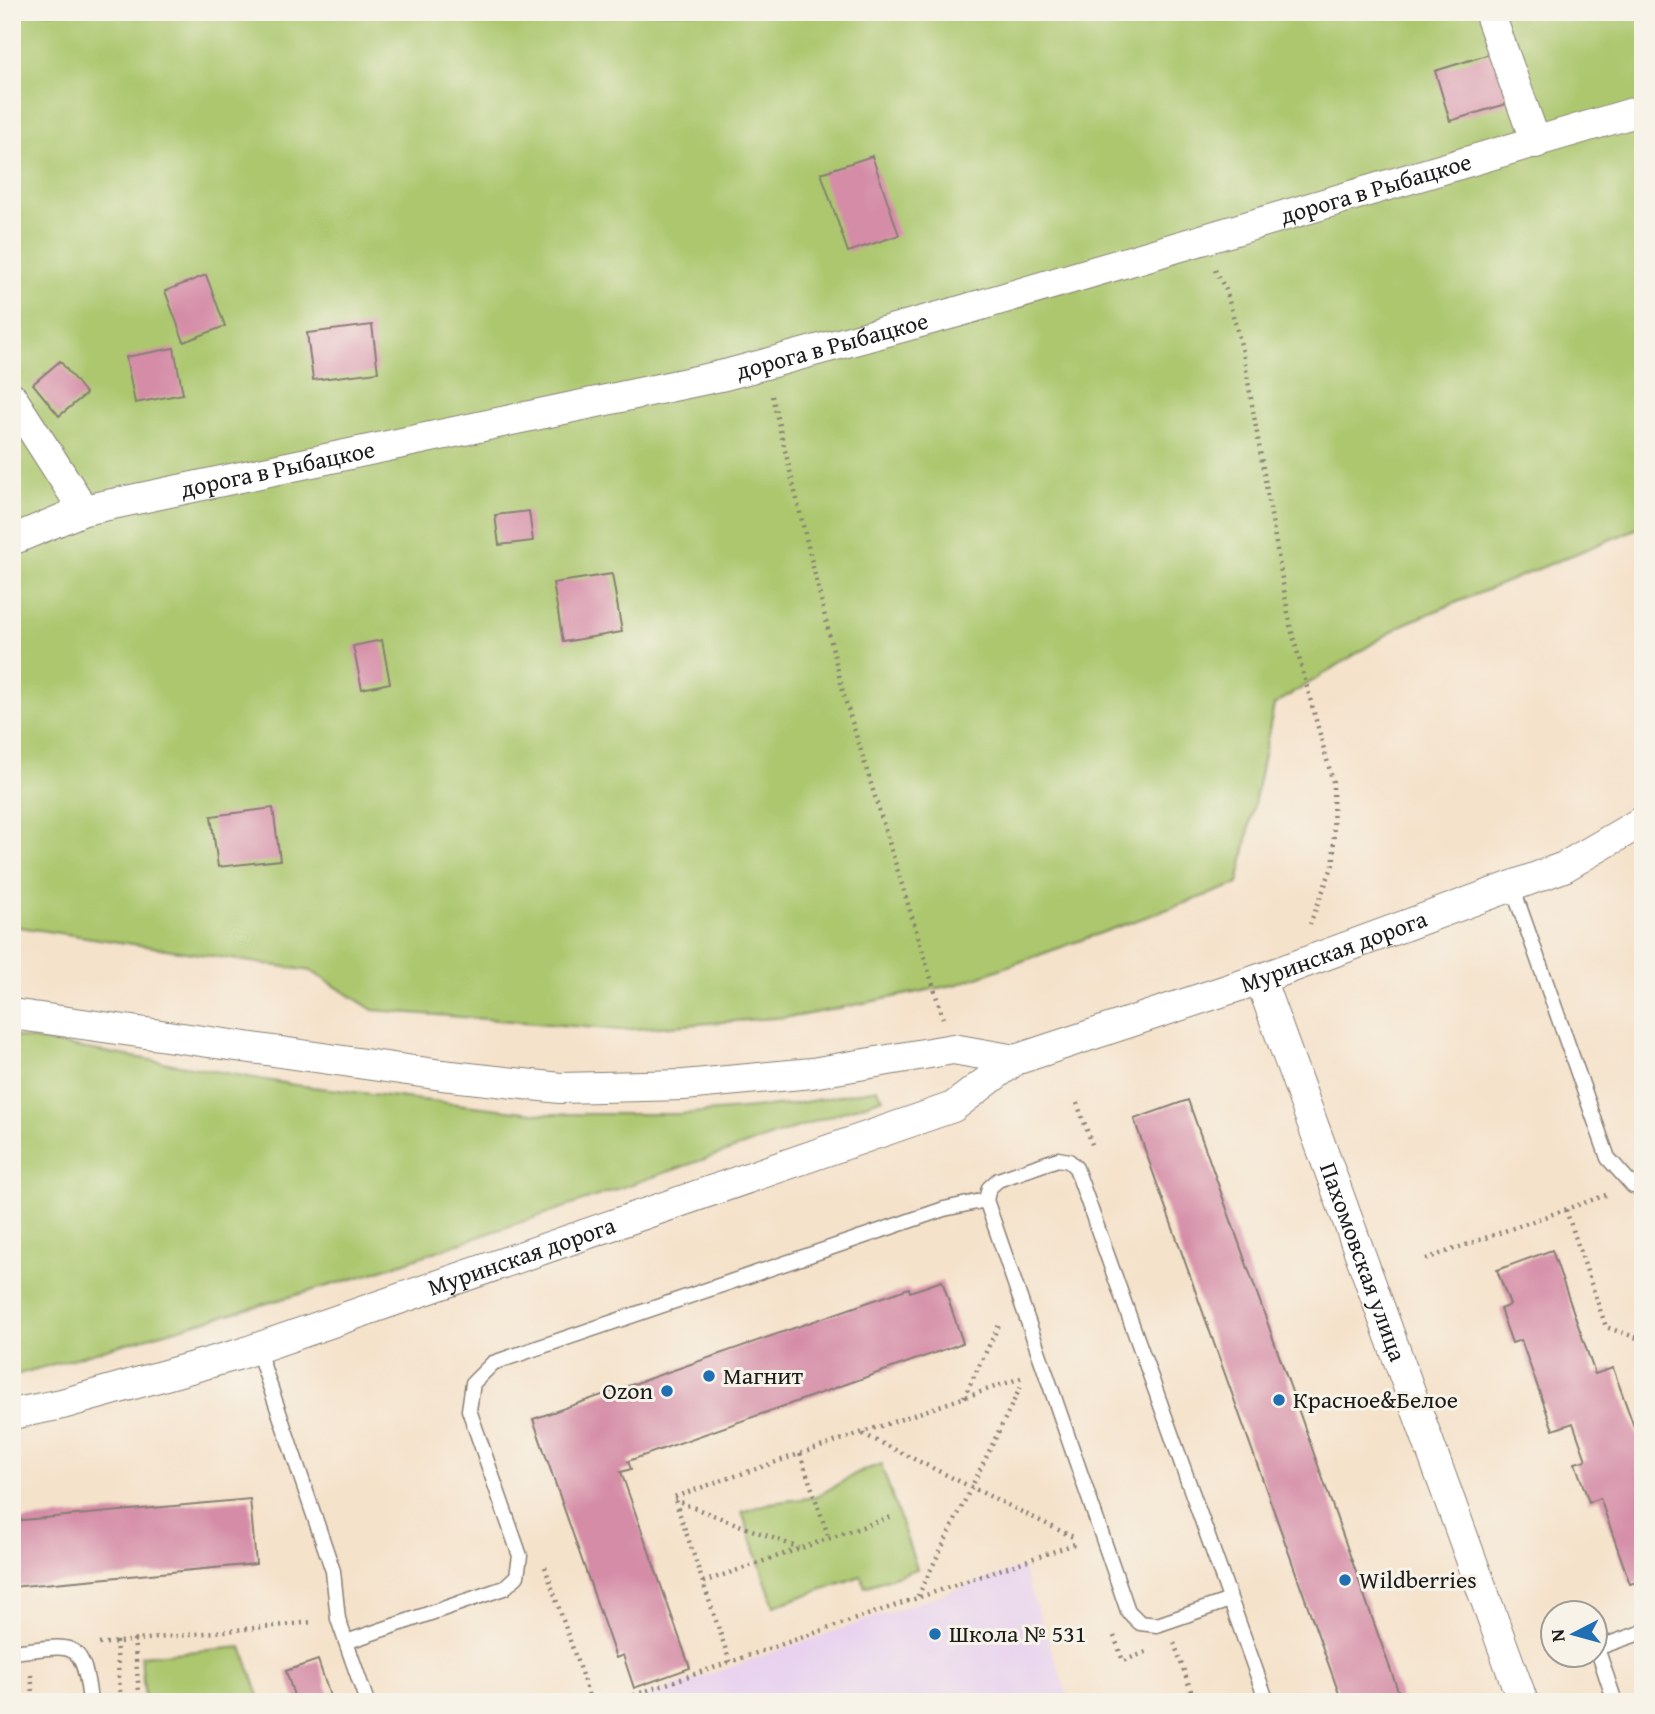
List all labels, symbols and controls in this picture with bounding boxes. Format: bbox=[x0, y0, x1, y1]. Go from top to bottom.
street label: дорога в Рыбацкое bbox=[1276, 144, 1475, 233]
street label: дорога в Рыбацкое bbox=[732, 303, 932, 388]
street label: дорога в Рыбацкое bbox=[177, 431, 378, 506]
street label: Муринская дорога bbox=[1236, 901, 1432, 1001]
street label: Пахомовская улица bbox=[1311, 1157, 1416, 1367]
street label: Муринская дорога bbox=[423, 1207, 621, 1305]
place label: Магнит bbox=[723, 1358, 804, 1393]
marker: Магнит bbox=[701, 1368, 717, 1384]
place label: Ozon bbox=[602, 1373, 654, 1408]
place label: Красное&Белое bbox=[1293, 1382, 1458, 1417]
marker: Ozon bbox=[659, 1383, 675, 1399]
marker: Красное&Белое bbox=[1271, 1392, 1287, 1408]
place label: Wildberries bbox=[1359, 1562, 1477, 1597]
marker: Wildberries bbox=[1337, 1572, 1353, 1588]
north arrow bbox=[1540, 1598, 1610, 1668]
place label: Школа № 531 bbox=[949, 1616, 1086, 1651]
marker: Школа № 531 bbox=[927, 1626, 943, 1642]
text: N bbox=[1542, 1628, 1572, 1644]

